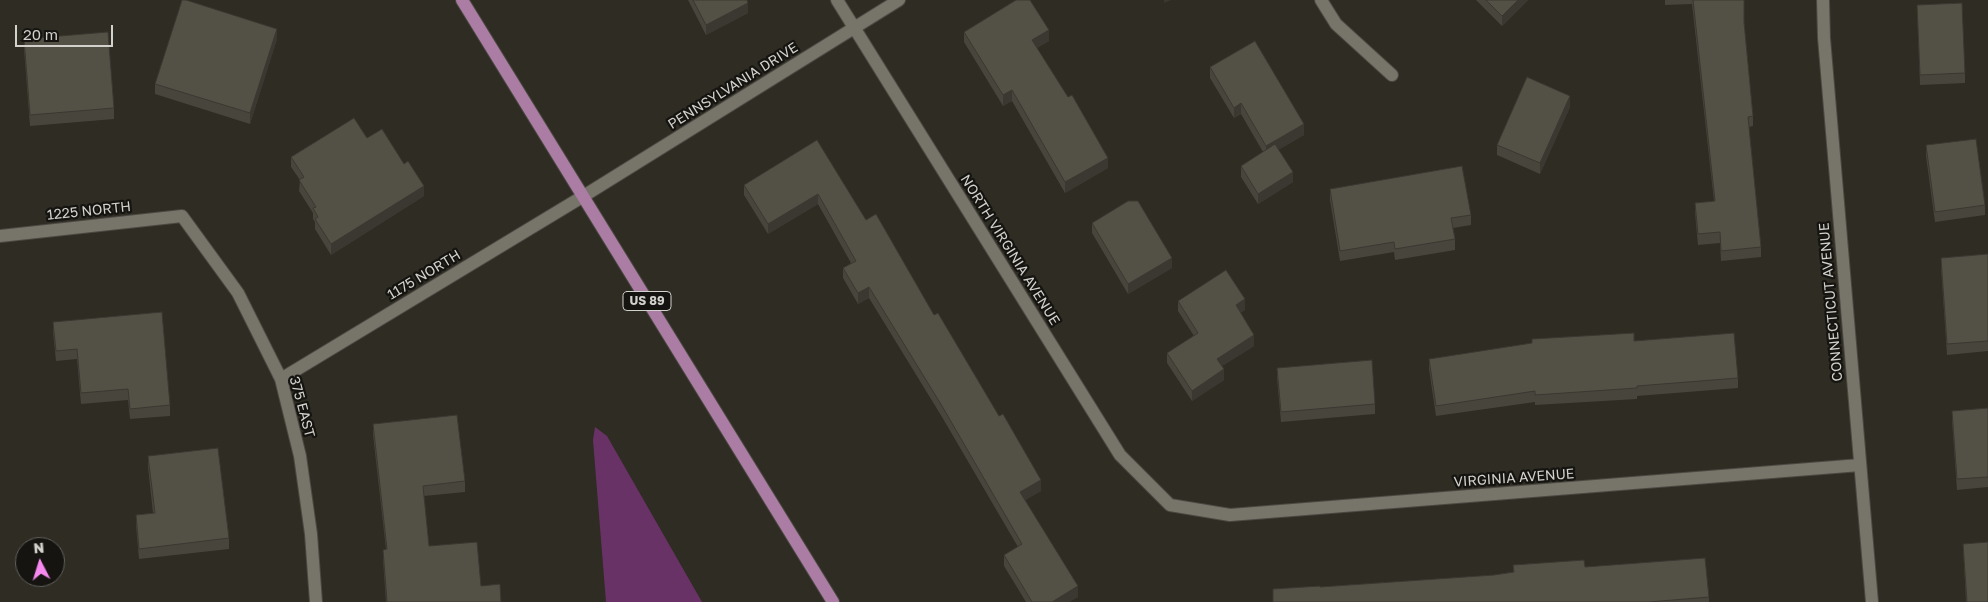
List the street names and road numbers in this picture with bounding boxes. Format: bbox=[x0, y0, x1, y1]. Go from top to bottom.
street label: PENNSYLVANIA DRIVE bbox=[665, 39, 801, 133]
street label: NORTH VIRGINIA AVENUE bbox=[957, 172, 1063, 328]
street label: 1225 NORTH bbox=[46, 198, 132, 224]
street label: CONNECTICUT AVENUE bbox=[1816, 222, 1846, 382]
street label: 1175 NORTH bbox=[384, 247, 464, 303]
road number: US 89 bbox=[623, 292, 671, 310]
street label: 375 EAST bbox=[286, 375, 318, 439]
street label: VIRGINIA AVENUE bbox=[1453, 465, 1575, 491]

